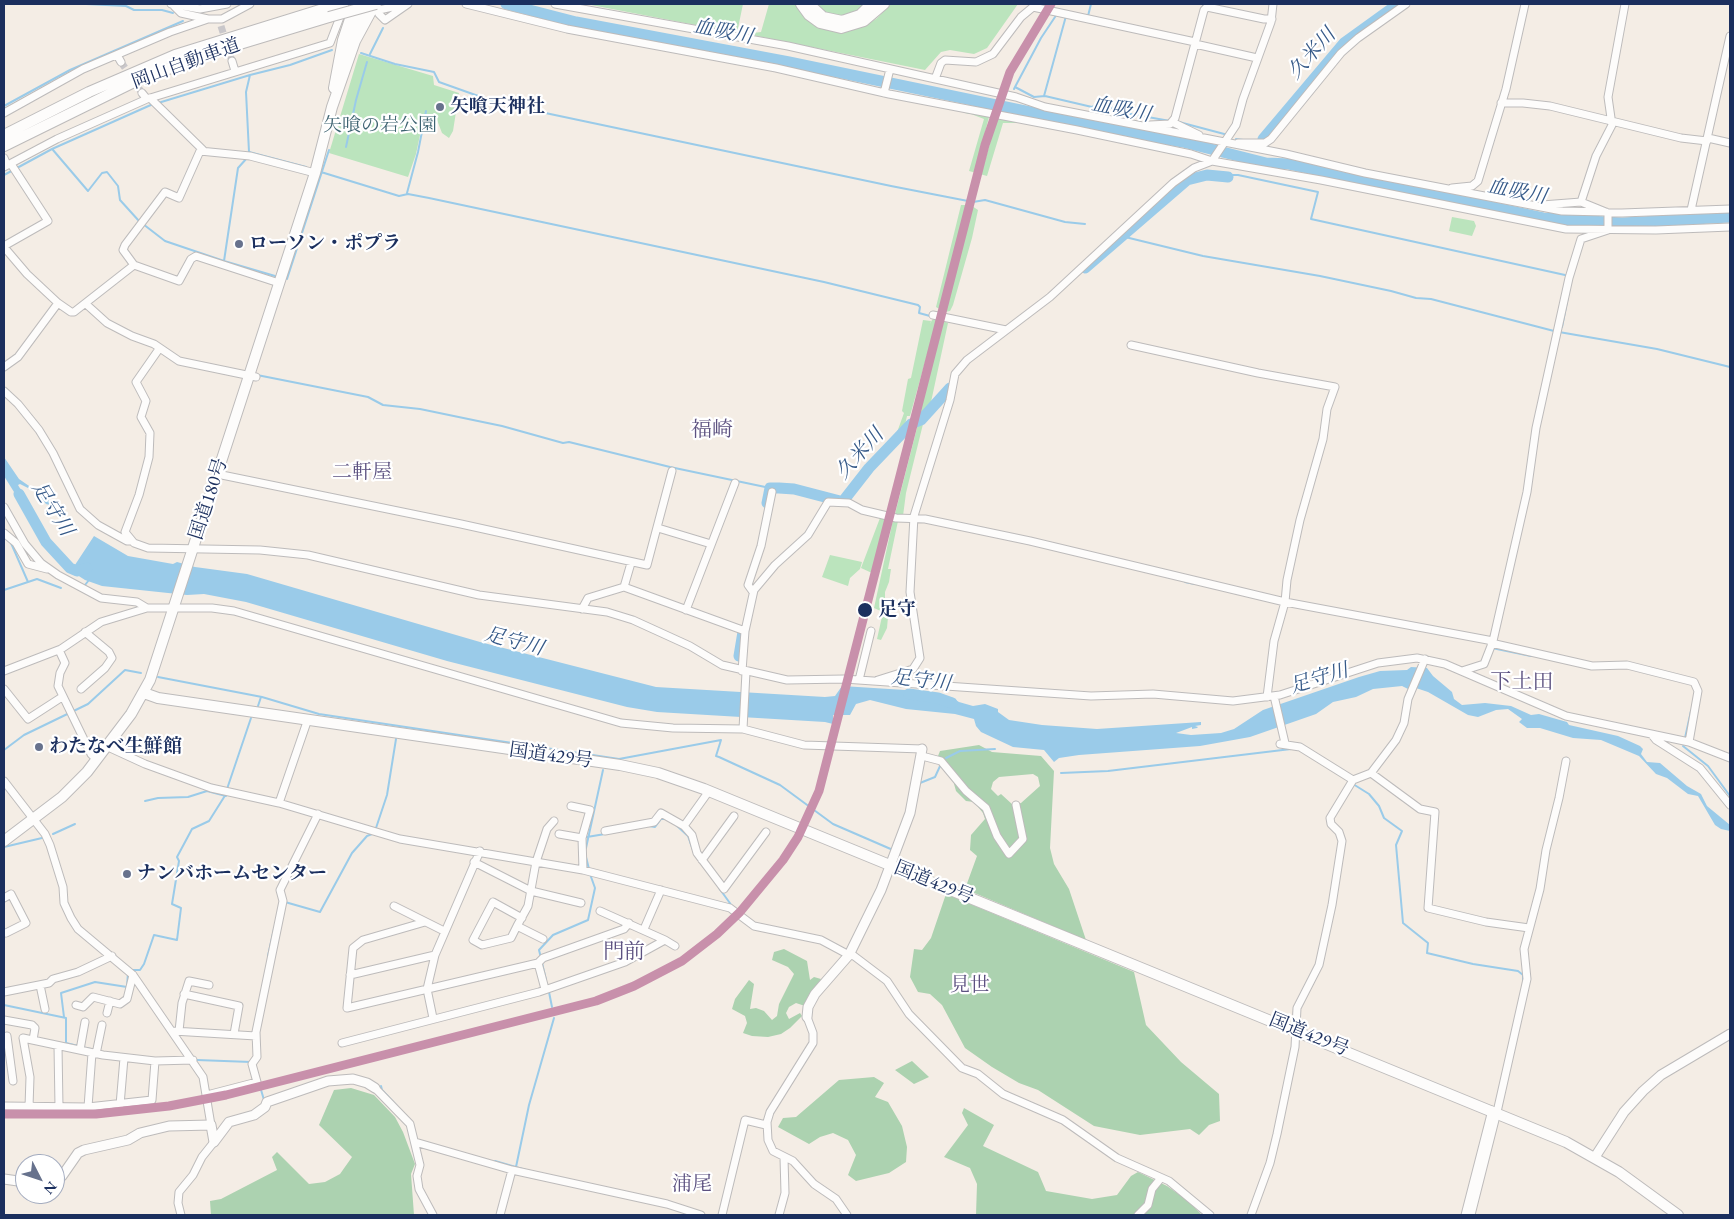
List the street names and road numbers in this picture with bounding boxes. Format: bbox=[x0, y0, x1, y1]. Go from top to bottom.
street label: 岡山自動車道 bbox=[129, 34, 243, 94]
street label: 国道180号 bbox=[185, 455, 233, 543]
street label: 国道429号 bbox=[508, 739, 594, 773]
street label: 国道429号 bbox=[891, 857, 977, 909]
street label: 国道429号 bbox=[1266, 1009, 1352, 1061]

